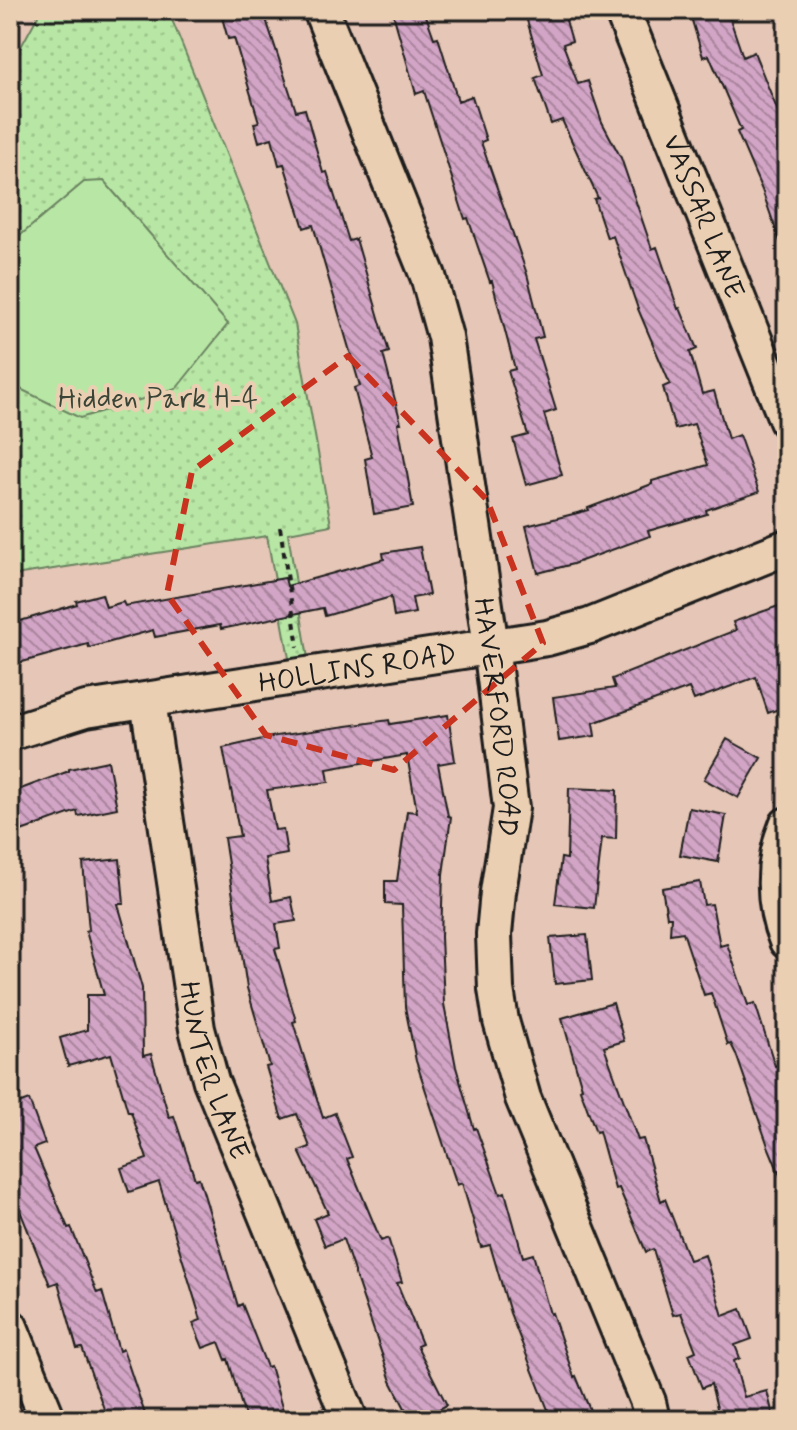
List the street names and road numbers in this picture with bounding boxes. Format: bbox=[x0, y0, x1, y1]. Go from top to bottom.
street label: VASSAR LANE bbox=[653, 129, 752, 304]
street label: HAVERFORD ROAD bbox=[463, 595, 528, 839]
street label: HOLLINS ROAD bbox=[256, 636, 459, 703]
street label: HUNTER LANE bbox=[169, 979, 257, 1166]

